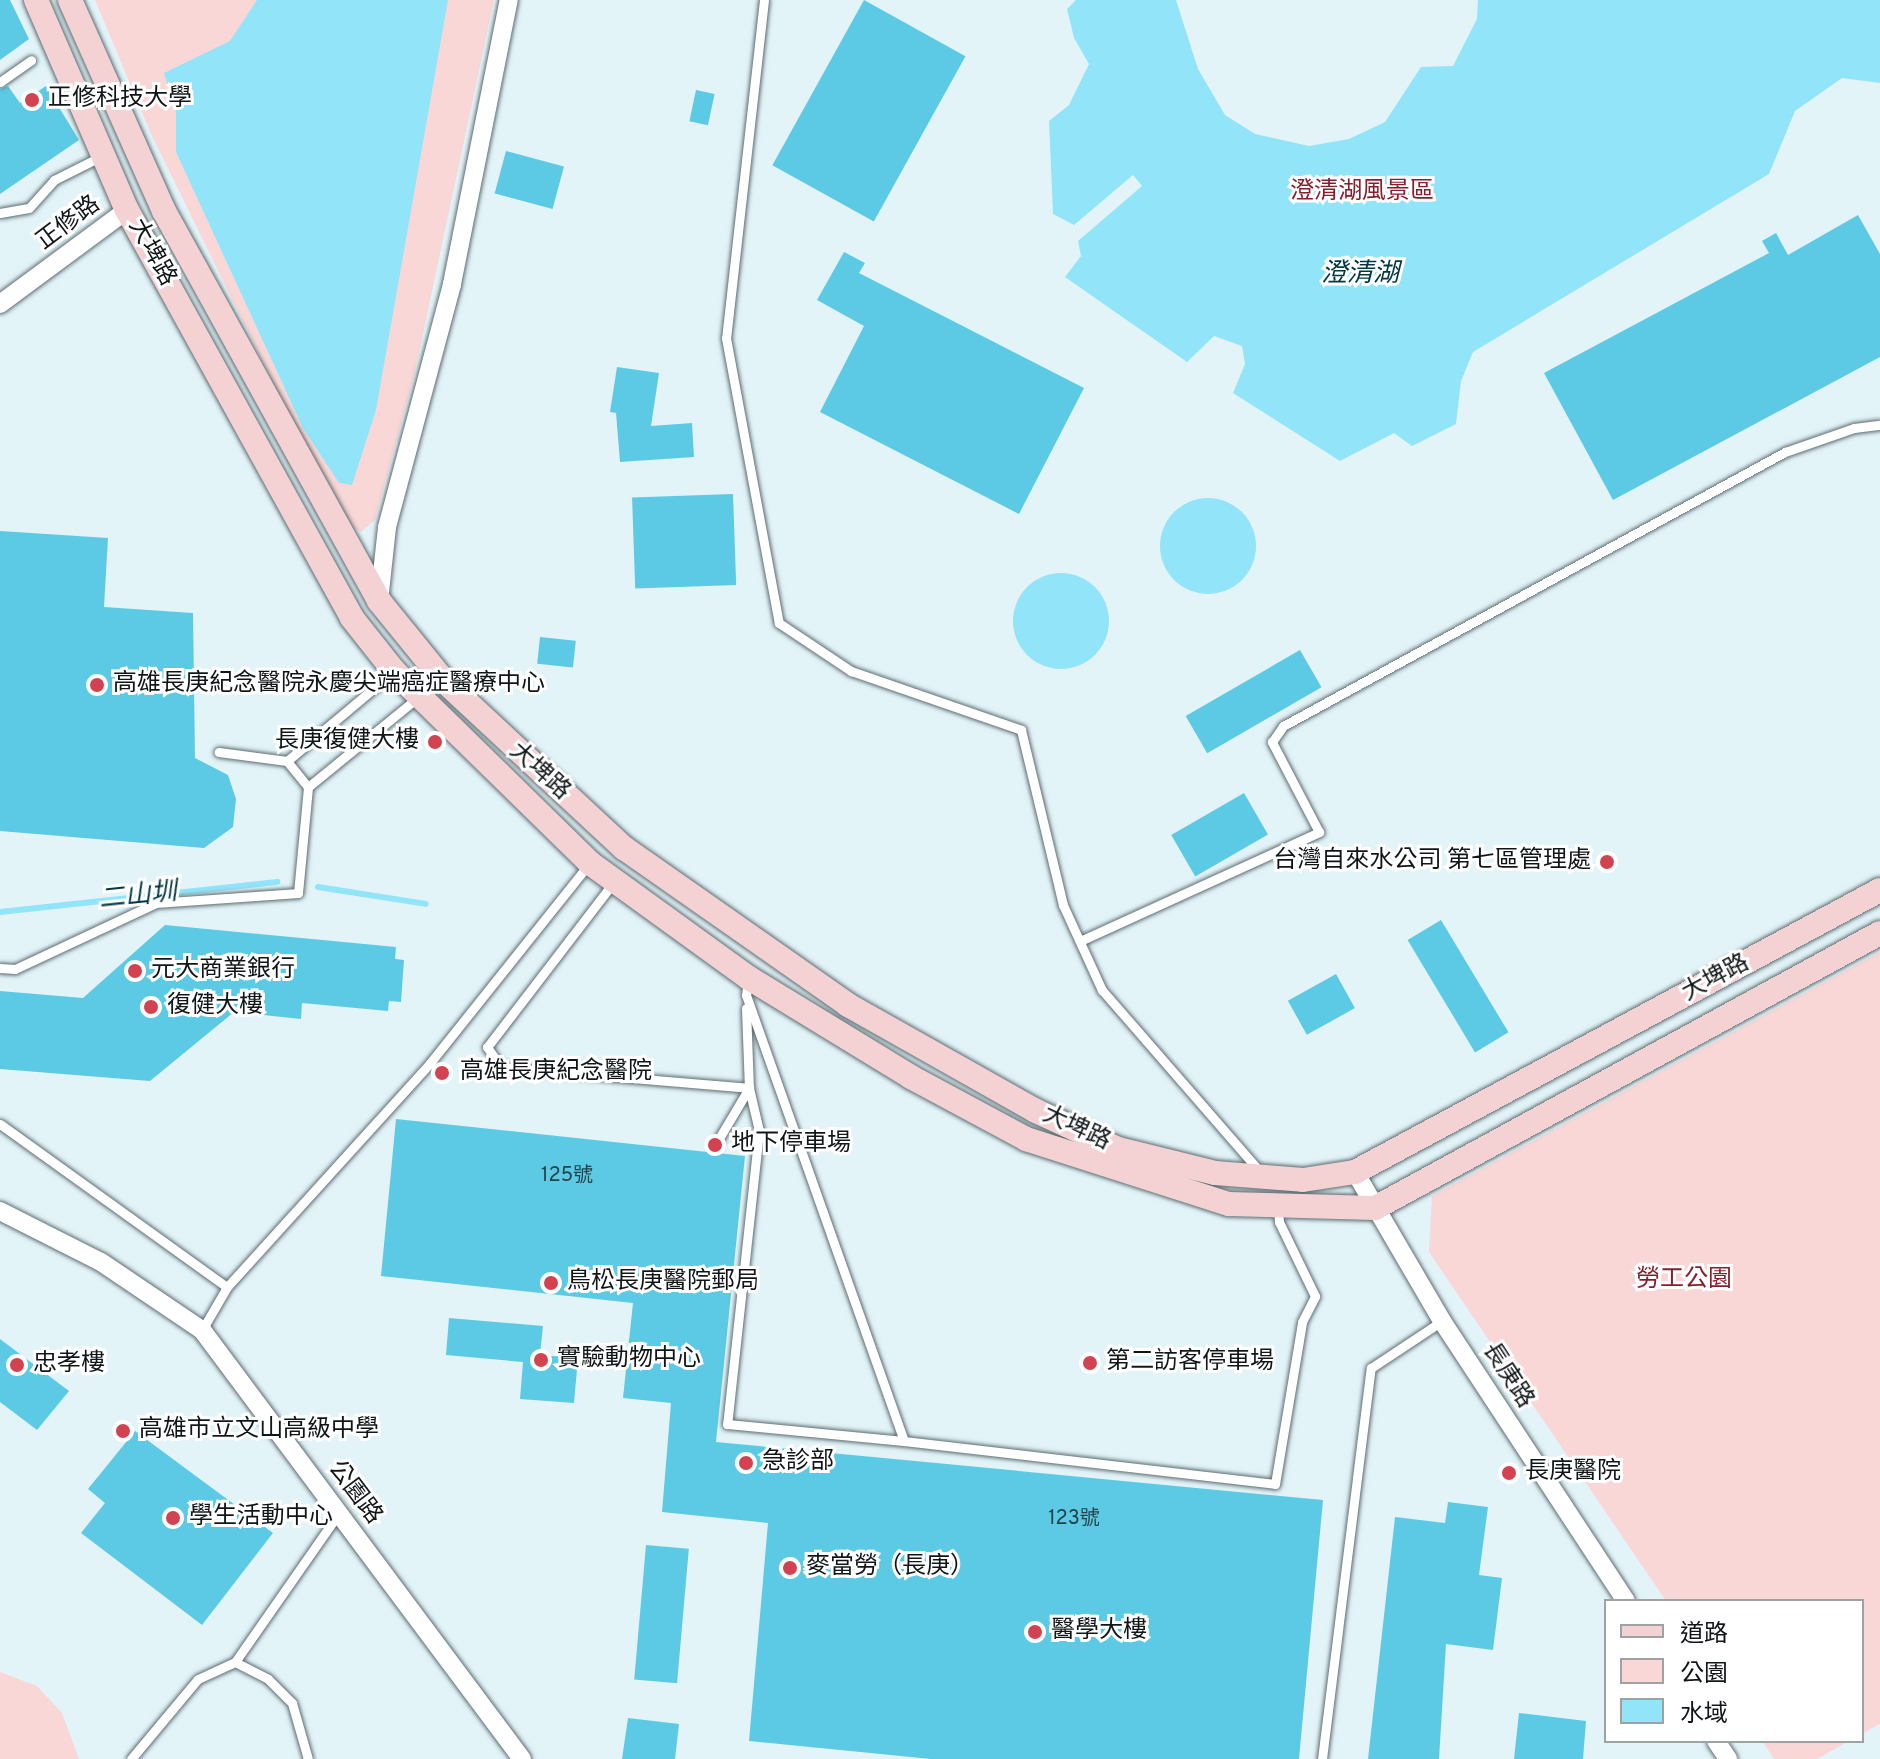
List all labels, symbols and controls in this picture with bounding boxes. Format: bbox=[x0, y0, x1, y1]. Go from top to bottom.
place label: 正修科技大學 bbox=[48, 86, 192, 114]
marker: 正修科技大學 bbox=[23, 91, 41, 109]
park label: 澄清湖風景區 bbox=[1290, 179, 1434, 207]
street label: 正修路 bbox=[32, 191, 106, 257]
street label: 大埤路 bbox=[121, 215, 181, 291]
water label: 澄清湖 bbox=[1321, 259, 1399, 291]
place label: 高雄長庚紀念醫院永慶尖端癌症醫療中心 bbox=[113, 671, 545, 699]
marker: 高雄長庚紀念醫院永慶尖端癌症醫療中心 bbox=[88, 676, 106, 694]
place label: 長庚復健大樓 bbox=[275, 728, 419, 756]
marker: 長庚復健大樓 bbox=[426, 733, 444, 751]
street label: 大埤路 bbox=[503, 737, 575, 807]
place label: 台灣自來水公司 第七區管理處 bbox=[1273, 848, 1591, 876]
marker: 台灣自來水公司 第七區管理處 bbox=[1598, 853, 1616, 871]
water label: 二山圳 bbox=[98, 877, 178, 917]
street label: 大埤路 bbox=[1677, 949, 1755, 1009]
place label: 元大商業銀行 bbox=[151, 957, 295, 985]
marker: 元大商業銀行 bbox=[126, 962, 144, 980]
place label: 復健大樓 bbox=[167, 993, 263, 1021]
marker: 復健大樓 bbox=[142, 998, 160, 1016]
place label: 高雄長庚紀念醫院 bbox=[460, 1059, 652, 1087]
marker: 高雄長庚紀念醫院 bbox=[431, 1062, 453, 1084]
street label: 大埤路 bbox=[1037, 1101, 1115, 1157]
place label: 地下停車場 bbox=[731, 1131, 851, 1159]
marker: 地下停車場 bbox=[706, 1136, 724, 1154]
house number: 125號 bbox=[541, 1164, 593, 1188]
park label: 勞工公園 bbox=[1636, 1267, 1732, 1295]
place label: 鳥松長庚醫院郵局 bbox=[567, 1269, 759, 1297]
marker: 鳥松長庚醫院郵局 bbox=[542, 1274, 560, 1292]
street label: 長庚路 bbox=[1475, 1338, 1539, 1414]
place label: 實驗動物中心 bbox=[557, 1346, 701, 1374]
place label: 第二訪客停車場 bbox=[1106, 1349, 1274, 1377]
place label: 忠孝樓 bbox=[33, 1351, 105, 1379]
marker: 實驗動物中心 bbox=[532, 1351, 550, 1369]
marker: 第二訪客停車場 bbox=[1081, 1354, 1099, 1372]
marker: 忠孝樓 bbox=[8, 1356, 26, 1374]
place label: 高雄市立文山高級中學 bbox=[139, 1417, 379, 1445]
marker: 高雄市立文山高級中學 bbox=[114, 1422, 132, 1440]
place label: 急診部 bbox=[762, 1449, 834, 1477]
marker: 急診部 bbox=[737, 1454, 755, 1472]
street label: 公園路 bbox=[321, 1456, 387, 1530]
place label: 長庚醫院 bbox=[1525, 1459, 1621, 1487]
marker: 長庚醫院 bbox=[1500, 1464, 1518, 1482]
place label: 學生活動中心 bbox=[189, 1504, 333, 1532]
house number: 123號 bbox=[1048, 1507, 1100, 1531]
marker: 學生活動中心 bbox=[164, 1509, 182, 1527]
place label: 麥當勞（長庚） bbox=[806, 1554, 974, 1582]
marker: 麥當勞（長庚） bbox=[781, 1559, 799, 1577]
legend bbox=[1604, 1599, 1864, 1743]
place label: 醫學大樓 bbox=[1051, 1618, 1147, 1646]
text: 道路 bbox=[1680, 1620, 1728, 1650]
marker: 醫學大樓 bbox=[1026, 1623, 1044, 1641]
text: 公園 bbox=[1680, 1660, 1728, 1690]
text: 水域 bbox=[1680, 1700, 1728, 1730]

